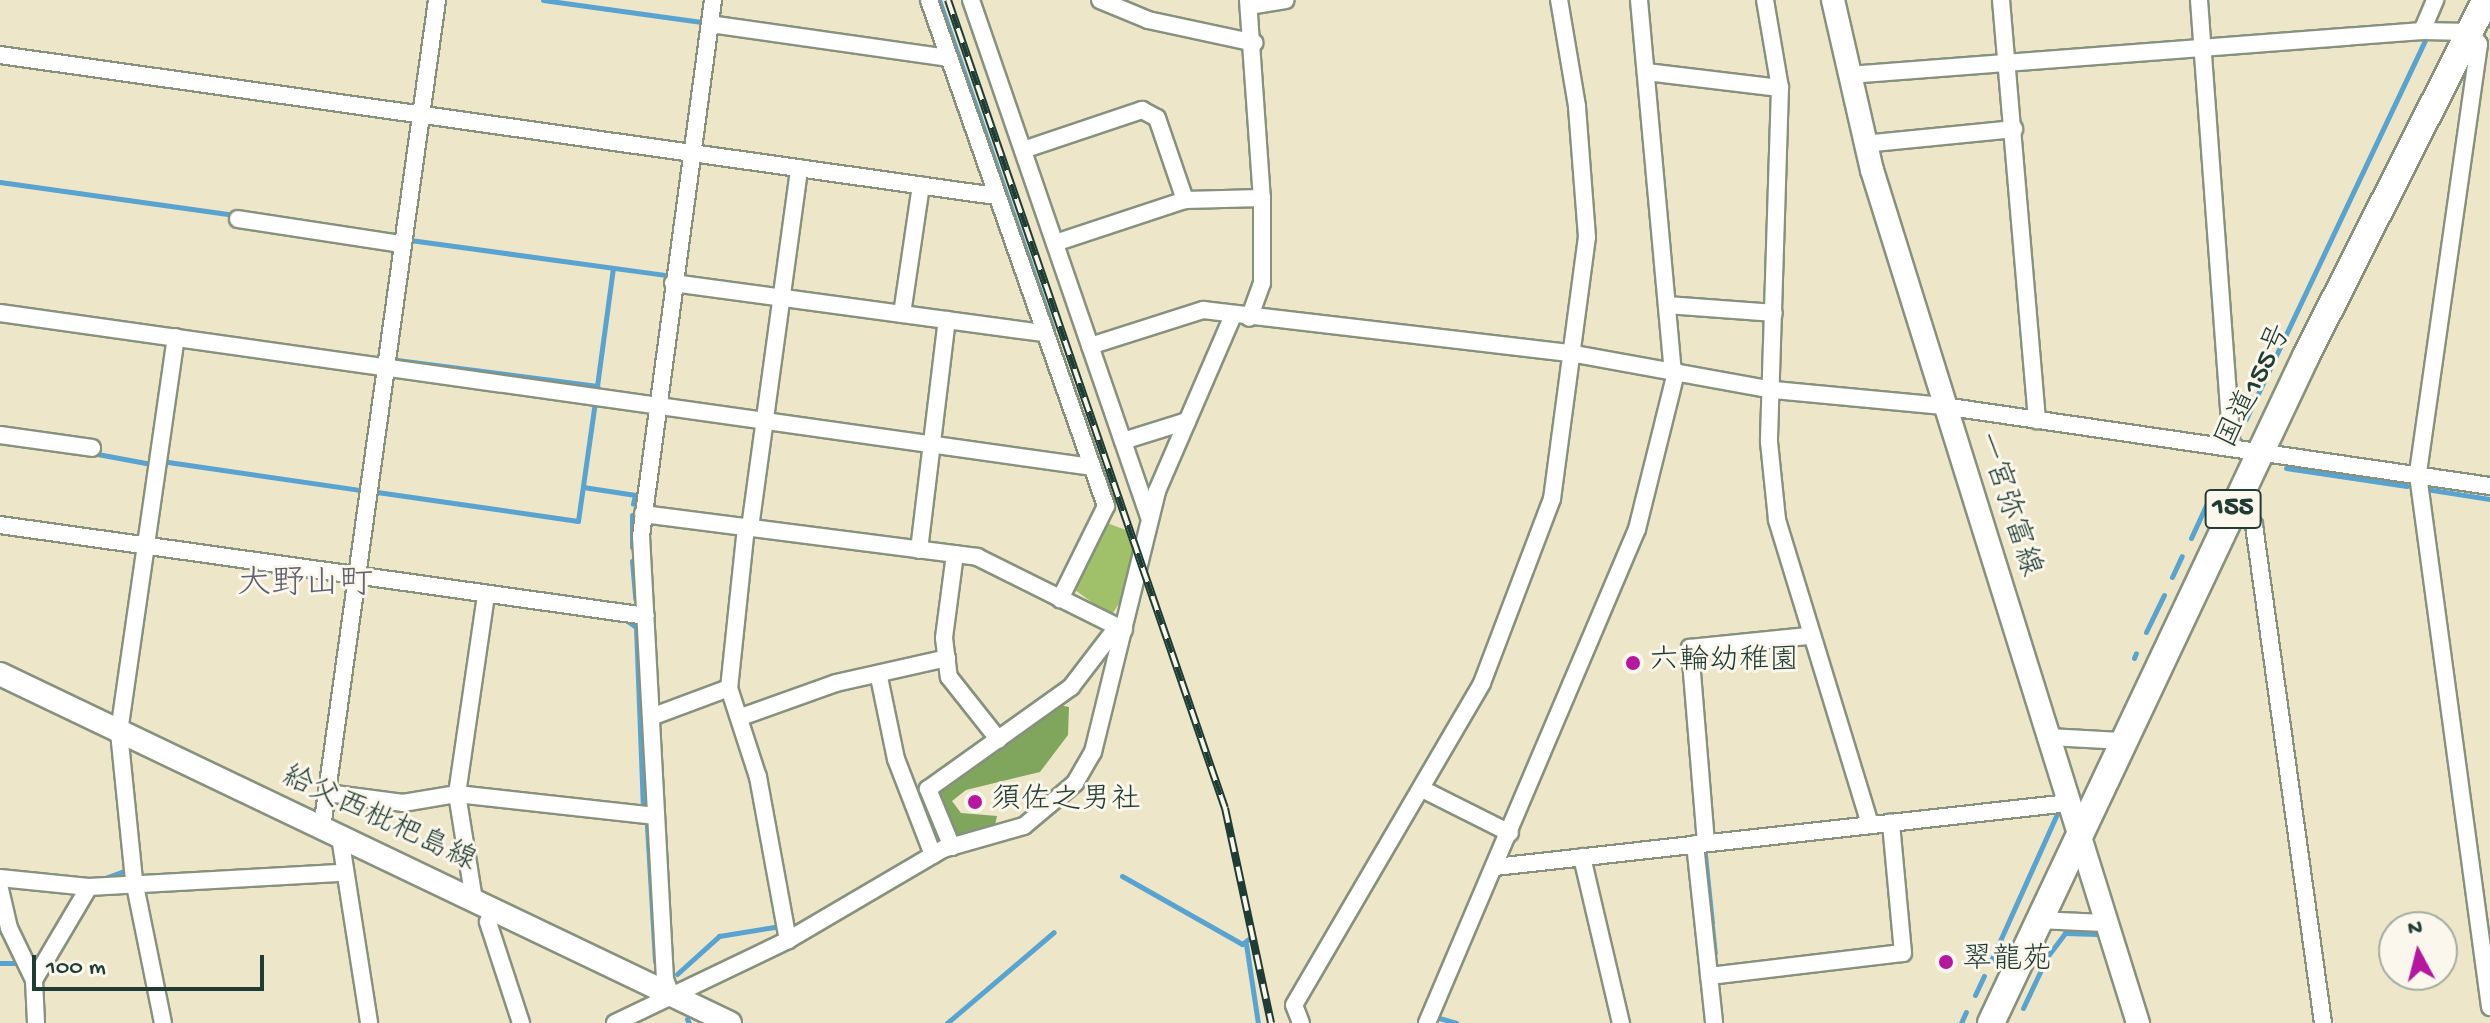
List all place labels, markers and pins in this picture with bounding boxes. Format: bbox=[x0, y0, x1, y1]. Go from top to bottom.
place label: 六輪幼稚園 bbox=[1649, 645, 1799, 681]
marker: 六輪幼稚園 bbox=[1624, 654, 1642, 672]
place label: 須佐之男社 bbox=[991, 784, 1141, 820]
marker: 須佐之男社 bbox=[966, 793, 984, 811]
place label: 翠龍苑 bbox=[1962, 944, 2052, 980]
marker: 翠龍苑 bbox=[1937, 953, 1955, 971]

